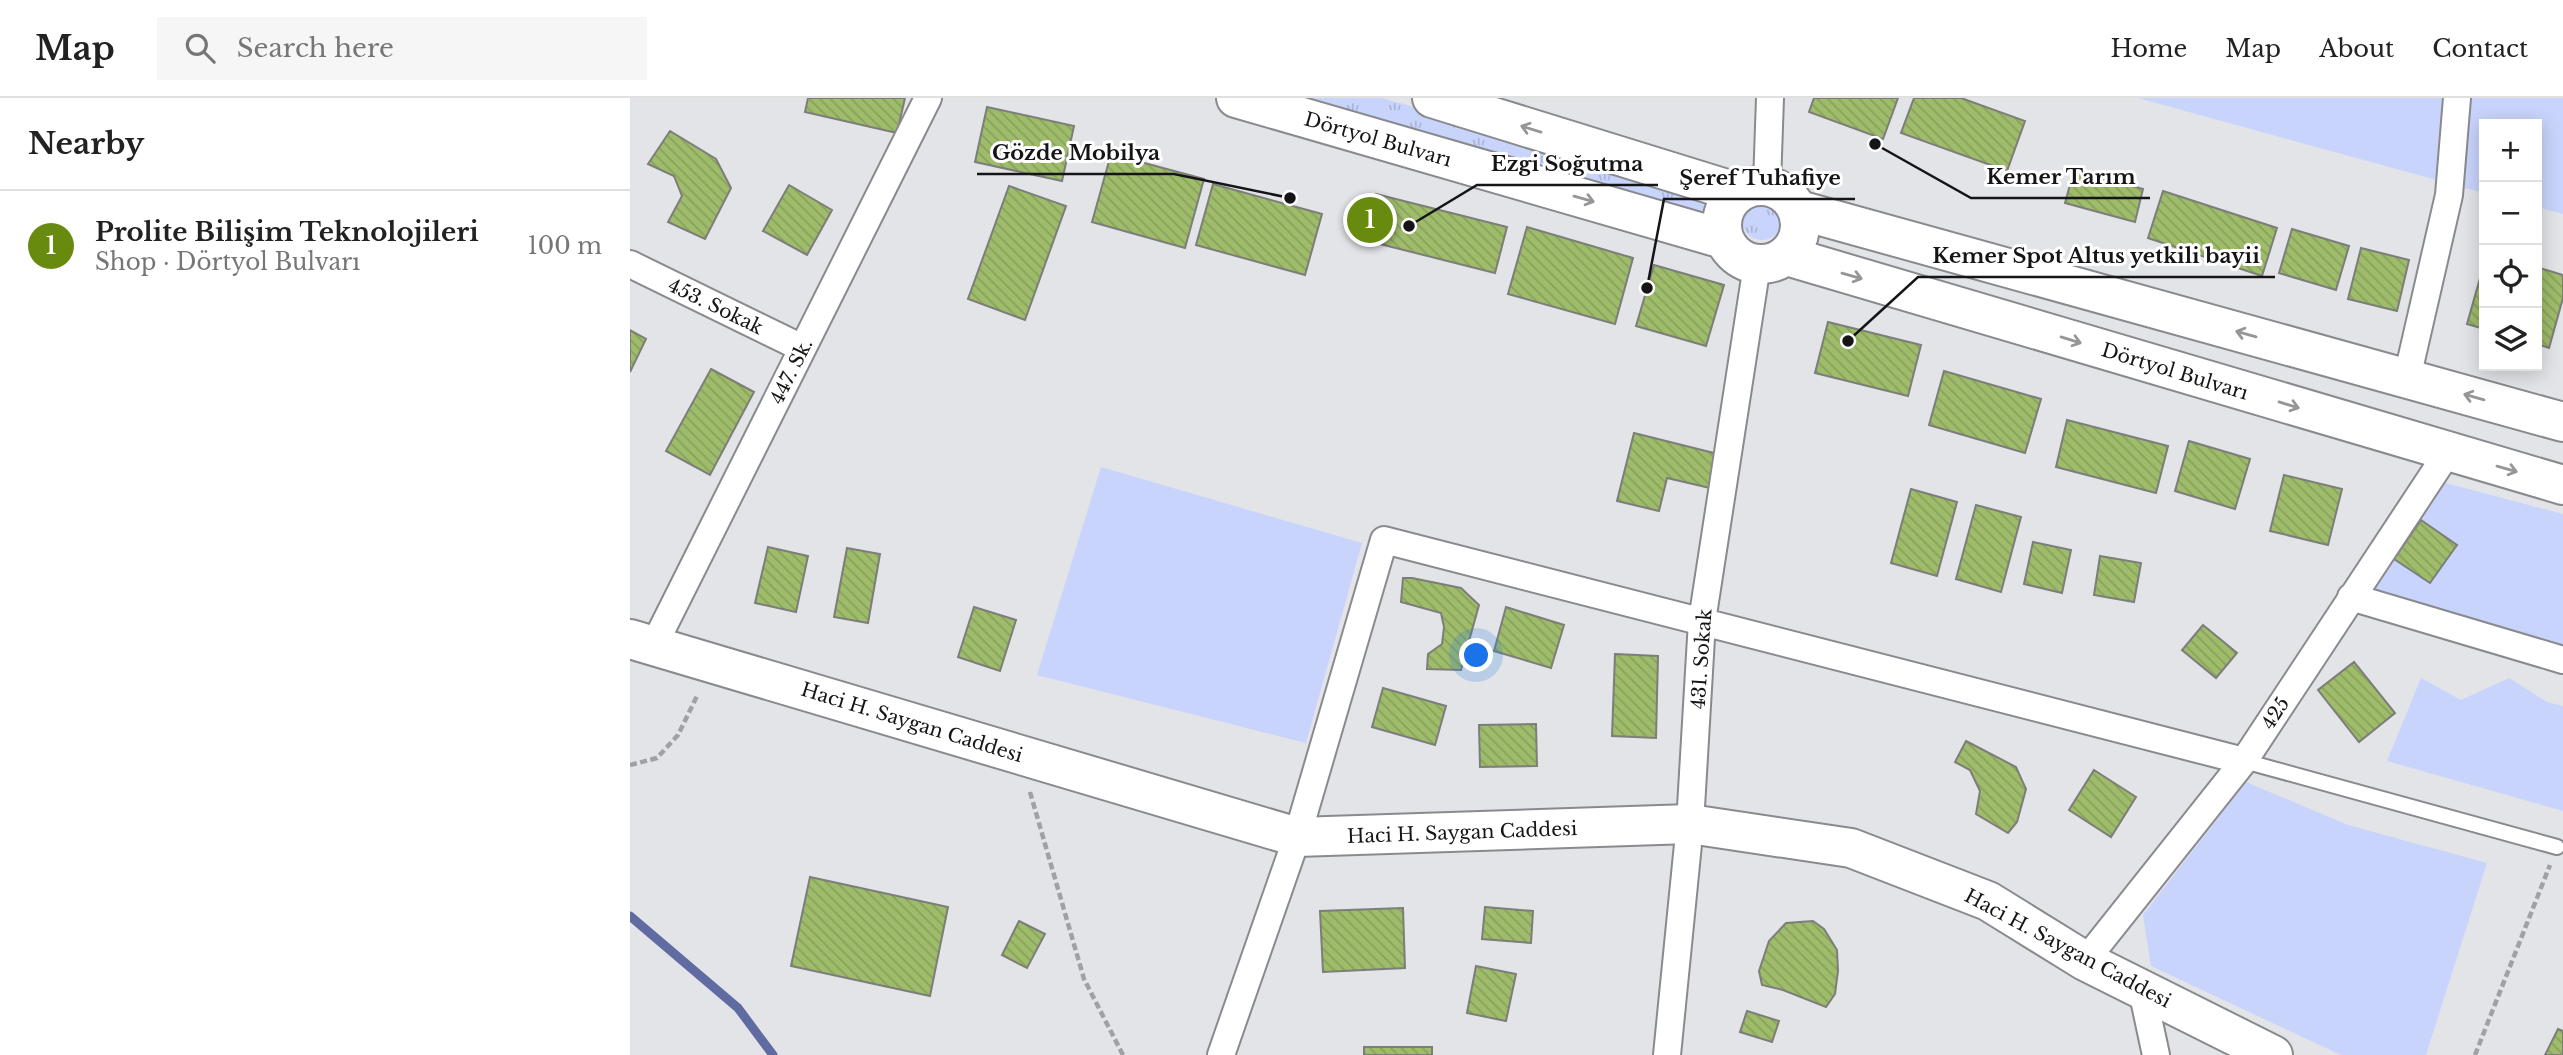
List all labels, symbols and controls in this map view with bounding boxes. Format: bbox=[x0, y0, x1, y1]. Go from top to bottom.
search box bbox=[157, 17, 647, 80]
text: Map bbox=[35, 28, 115, 69]
icon: search bbox=[181, 29, 219, 67]
text: Search here bbox=[237, 32, 394, 64]
text: Home bbox=[2111, 34, 2187, 63]
text: Map bbox=[2225, 34, 2281, 63]
text: About bbox=[2319, 34, 2394, 63]
text: Contact bbox=[2432, 34, 2528, 63]
street label: Dörtyol Bulvarı bbox=[1302, 107, 1455, 172]
map controls bbox=[2479, 119, 2542, 371]
button: + bbox=[2479, 119, 2542, 182]
one-way arrow bbox=[1520, 121, 1542, 134]
text: Nearby bbox=[28, 125, 144, 162]
callout: Gözde Mobilya bbox=[977, 132, 1174, 174]
text: Gözde Mobilya bbox=[992, 140, 1160, 166]
callout: Ezgi Soğutma bbox=[1477, 143, 1658, 185]
text: Ezgi Soğutma bbox=[1491, 151, 1643, 177]
callout: Kemer Tarım bbox=[1971, 156, 2150, 198]
callout: Şeref Tuhafiye bbox=[1664, 157, 1855, 199]
text: Kemer Tarım bbox=[1986, 164, 2136, 190]
text: Şeref Tuhafiye bbox=[1679, 165, 1841, 191]
button: − bbox=[2479, 182, 2542, 245]
one-way arrow bbox=[1572, 193, 1594, 206]
pin: 1 bbox=[1347, 194, 1393, 246]
text: Prolite Bilişim Teknolojileri bbox=[95, 216, 479, 248]
text: 1 bbox=[46, 232, 56, 260]
text: 100 m bbox=[528, 232, 602, 260]
callout: Kemer Spot Altus yetkili bayii bbox=[1918, 235, 2275, 277]
text: Kemer Spot Altus yetkili bayii bbox=[1932, 243, 2260, 269]
button: locate bbox=[2479, 245, 2542, 308]
text: Shop · Dörtyol Bulvarı bbox=[95, 248, 360, 276]
one-way arrow bbox=[1841, 270, 1863, 283]
street label: 453. Sokak bbox=[665, 274, 767, 339]
button: layers bbox=[2479, 308, 2542, 371]
one-way arrow bbox=[2236, 327, 2258, 340]
street label: 447. Sk. bbox=[765, 335, 818, 408]
one-way arrow bbox=[2059, 335, 2081, 348]
street label: Dörtyol Bulvarı bbox=[2099, 338, 2251, 405]
one-way arrow bbox=[2463, 390, 2485, 403]
one-way arrow bbox=[2277, 400, 2299, 413]
one-way arrow bbox=[2495, 463, 2518, 476]
street label: 431. Sokak bbox=[1687, 608, 1716, 710]
your location bbox=[1459, 638, 1493, 672]
street label: Haci H. Saygan Caddesi bbox=[798, 678, 1026, 767]
street label: 425 bbox=[2257, 693, 2294, 734]
street label: Haci H. Saygan Caddesi bbox=[1346, 817, 1578, 848]
street label: Haci H. Saygan Caddesi bbox=[1961, 884, 2175, 1013]

